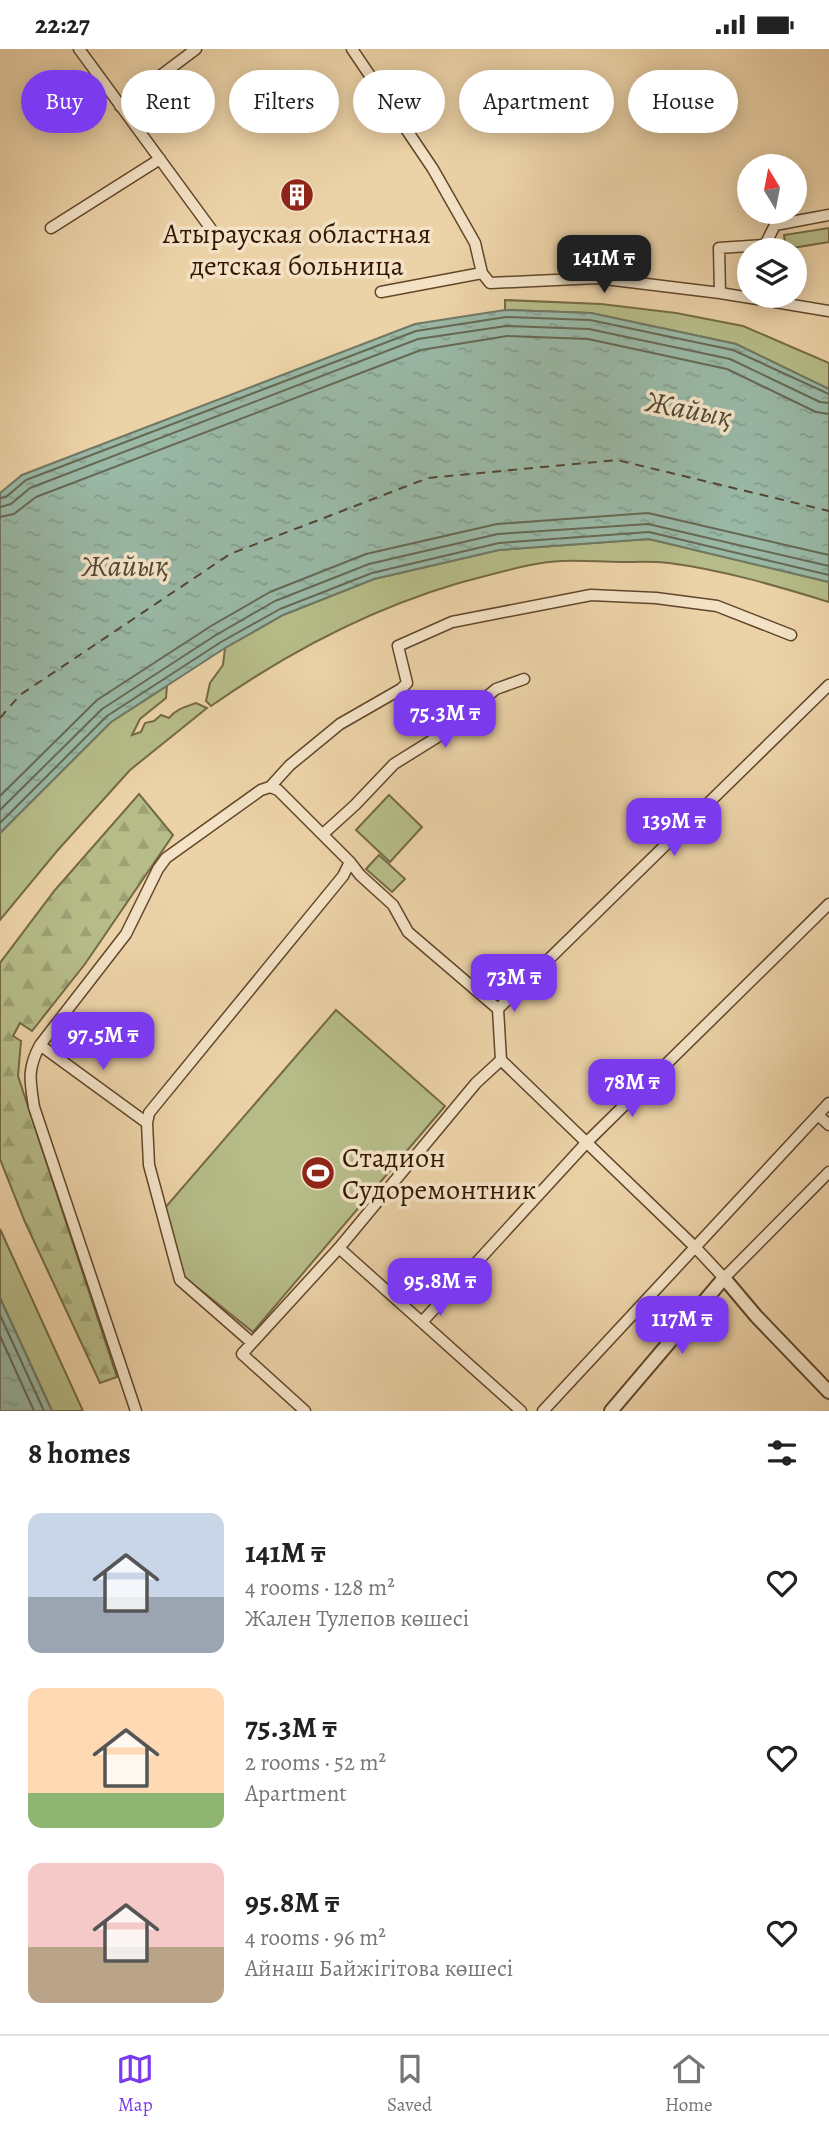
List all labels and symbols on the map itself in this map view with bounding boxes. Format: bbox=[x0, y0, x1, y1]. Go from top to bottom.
north arrow bbox=[737, 154, 807, 224]
building icon: Атырауская областная детская больница bbox=[278, 176, 316, 214]
place label: Атырауская областная детская больница bbox=[162, 215, 431, 285]
pin: 141M ₸ bbox=[547, 236, 661, 295]
water label: Жайық bbox=[641, 381, 736, 437]
water label: Жайық bbox=[80, 546, 169, 586]
pin: 75.3M ₸ bbox=[380, 691, 510, 750]
pin: 139M ₸ bbox=[617, 799, 731, 858]
pin: 73M ₸ bbox=[465, 955, 563, 1014]
pin: 97.5M ₸ bbox=[38, 1013, 168, 1072]
pin: 78M ₸ bbox=[583, 1059, 681, 1119]
place label: Стадион Судоремонтник bbox=[342, 1139, 536, 1209]
sports icon: Стадион Судоремонтник bbox=[299, 1154, 337, 1192]
pin: 95.8M ₸ bbox=[375, 1259, 505, 1318]
pin: 117M ₸ bbox=[625, 1297, 739, 1356]

